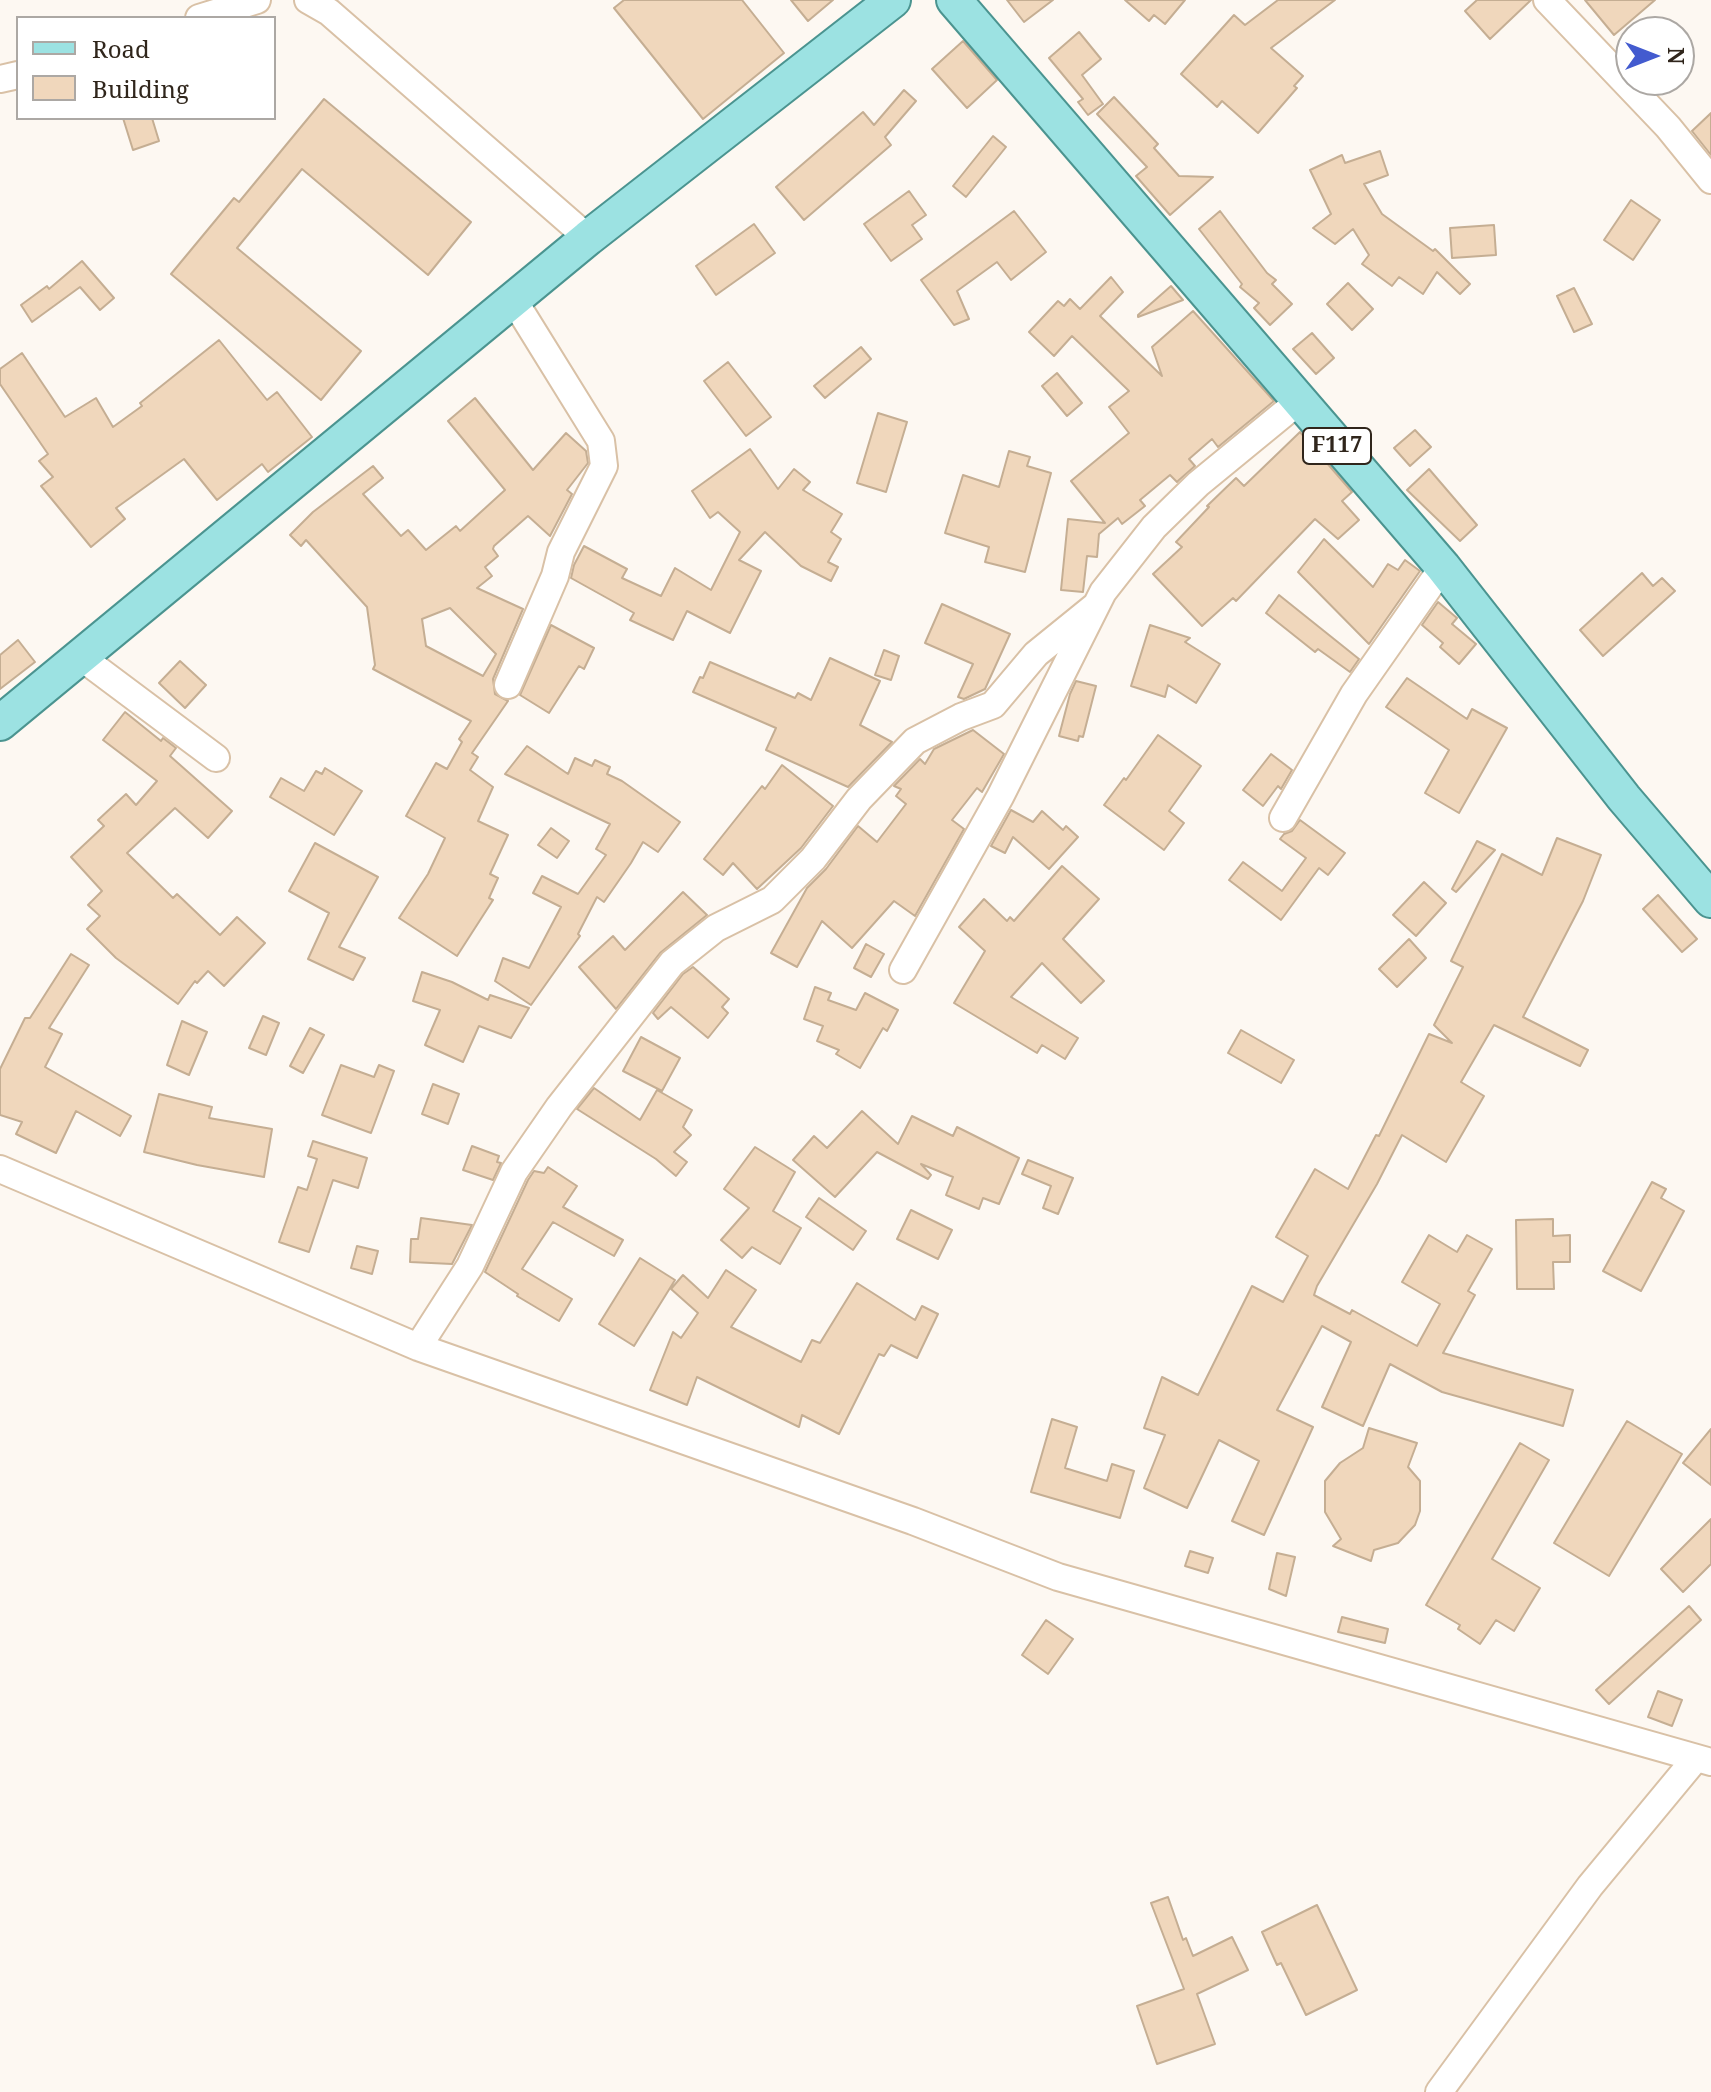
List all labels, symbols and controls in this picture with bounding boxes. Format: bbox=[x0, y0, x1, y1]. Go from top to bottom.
legend bbox=[16, 16, 276, 120]
north arrow bbox=[1615, 16, 1695, 96]
text: Road bbox=[92, 32, 150, 65]
text: N bbox=[1662, 47, 1692, 65]
text: Building bbox=[92, 72, 189, 105]
road number: F117 bbox=[1303, 428, 1371, 464]

